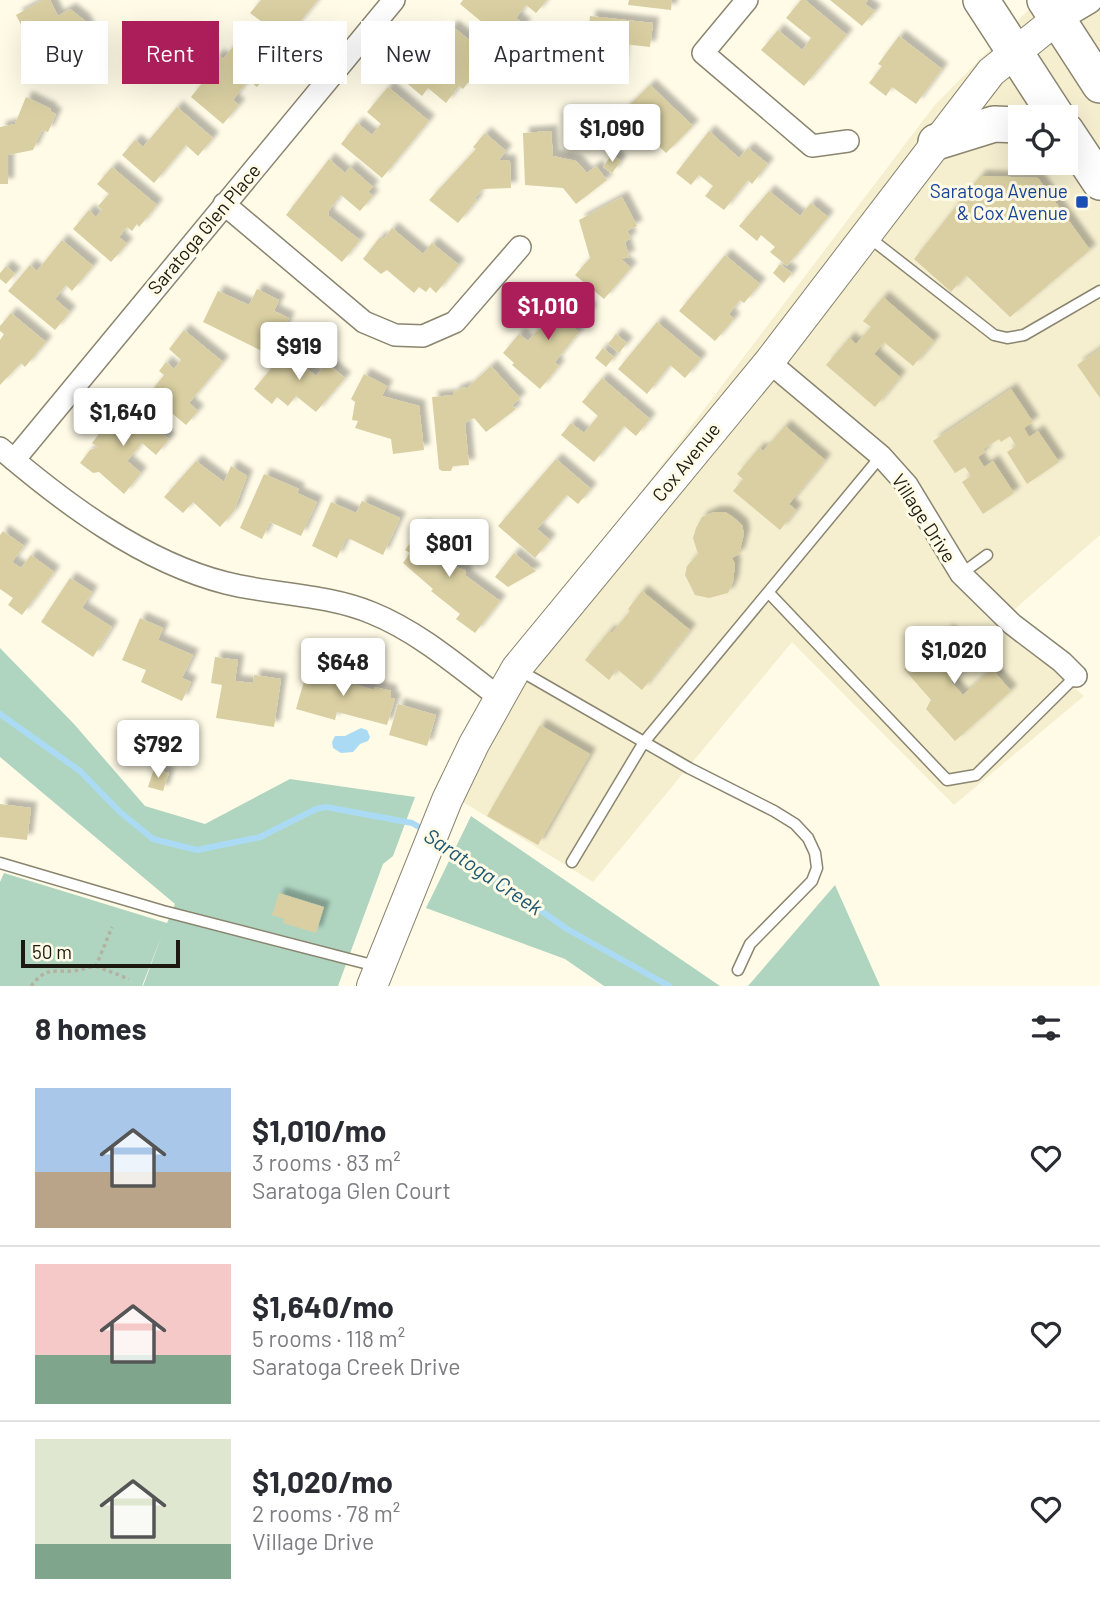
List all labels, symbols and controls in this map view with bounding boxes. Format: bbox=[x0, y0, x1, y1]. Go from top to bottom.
chip: Buy bbox=[21, 21, 108, 84]
chip: Rent bbox=[122, 21, 219, 84]
chip: Filters bbox=[233, 21, 347, 84]
chip: New bbox=[361, 21, 455, 84]
chip: Apartment bbox=[469, 21, 629, 84]
pin: $1,090 bbox=[555, 104, 669, 164]
map controls bbox=[1008, 105, 1078, 175]
button: locate bbox=[1008, 105, 1078, 175]
text: $1,090 bbox=[579, 113, 645, 141]
street label: Saratoga Glen Place bbox=[142, 159, 265, 299]
place label: Saratoga Avenue & Cox Avenue bbox=[930, 179, 1068, 224]
marker: Saratoga Avenue & Cox Avenue bbox=[1074, 194, 1090, 210]
pin: $1,010 bbox=[491, 282, 605, 342]
text: $1,010 bbox=[518, 291, 578, 319]
pin: $919 bbox=[258, 322, 340, 382]
text: $919 bbox=[276, 331, 322, 359]
pin: $1,640 bbox=[66, 388, 180, 448]
text: $1,640 bbox=[90, 397, 156, 425]
street label: Cox Avenue bbox=[647, 418, 724, 506]
street label: Village Drive bbox=[887, 469, 962, 566]
pin: $801 bbox=[408, 520, 490, 579]
text: $801 bbox=[426, 528, 472, 556]
pin: $1,020 bbox=[897, 626, 1011, 686]
text: $1,020 bbox=[921, 635, 987, 663]
pin: $648 bbox=[302, 638, 384, 698]
text: $648 bbox=[317, 647, 369, 675]
pin: $792 bbox=[117, 720, 199, 780]
text: $792 bbox=[133, 729, 183, 757]
water label: Saratoga Creek bbox=[420, 822, 548, 920]
scale bar bbox=[21, 937, 180, 969]
text: 50 m bbox=[32, 940, 72, 963]
icon: filters bbox=[1027, 1009, 1065, 1047]
text: 8 homes bbox=[35, 1010, 146, 1046]
text: $1,010/mo bbox=[252, 1112, 386, 1148]
icon: home bbox=[91, 1116, 175, 1200]
icon: heart bbox=[1027, 1139, 1065, 1177]
text: 3 rooms · 83 m² bbox=[252, 1148, 401, 1176]
text: Saratoga Glen Court bbox=[252, 1176, 451, 1204]
text: $1,640/mo bbox=[252, 1288, 394, 1324]
icon: home bbox=[91, 1292, 175, 1376]
icon: heart bbox=[1027, 1315, 1065, 1353]
text: 5 rooms · 118 m² bbox=[252, 1324, 405, 1352]
text: Saratoga Creek Drive bbox=[252, 1352, 460, 1380]
text: $1,020/mo bbox=[252, 1463, 393, 1499]
icon: home bbox=[91, 1467, 175, 1551]
icon: heart bbox=[1027, 1490, 1065, 1528]
text: 2 rooms · 78 m² bbox=[252, 1499, 400, 1527]
text: Village Drive bbox=[252, 1527, 374, 1555]

